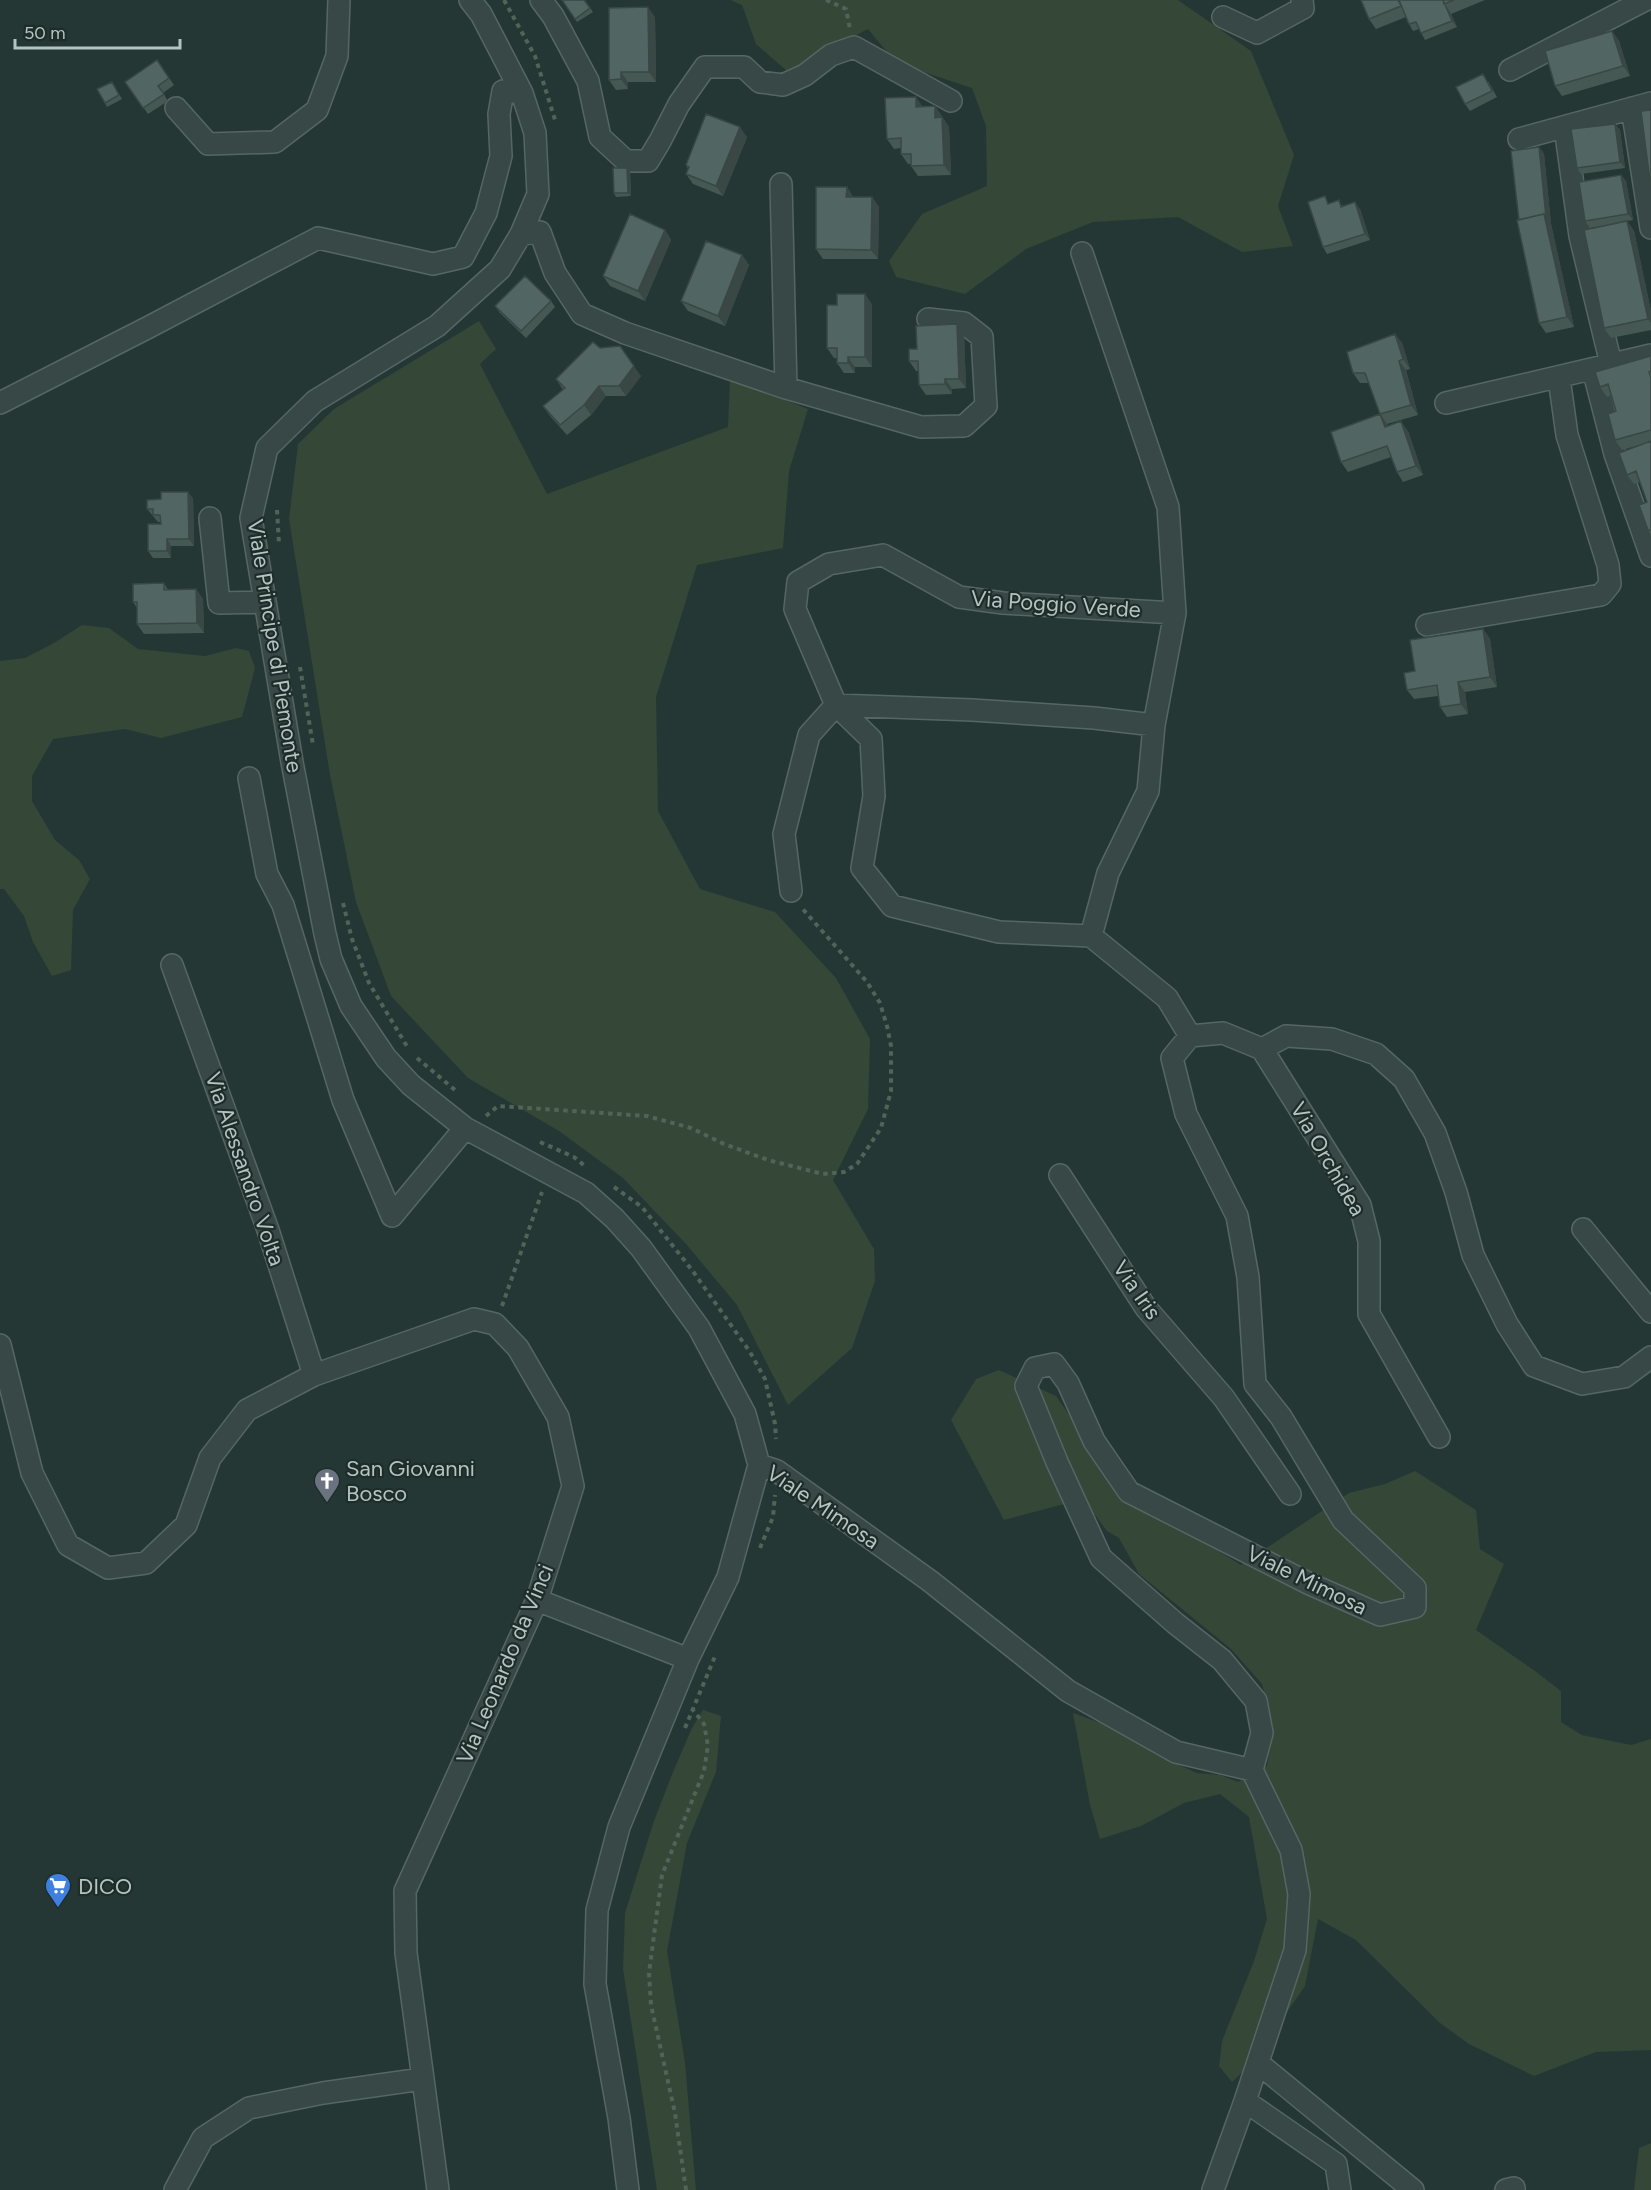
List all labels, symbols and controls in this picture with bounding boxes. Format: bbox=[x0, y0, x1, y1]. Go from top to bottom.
scale bar bbox=[15, 12, 180, 50]
text: 50 m bbox=[24, 22, 66, 44]
street label: Viale Principe di Piemonte bbox=[242, 517, 308, 775]
street label: Via Poggio Verde bbox=[970, 585, 1142, 623]
street label: Via Alessandro Volta bbox=[199, 1069, 291, 1269]
street label: Via Orchidea bbox=[1285, 1097, 1371, 1221]
street label: Via Iris bbox=[1107, 1255, 1167, 1325]
place label: San Giovanni Bosco bbox=[346, 1455, 475, 1507]
street label: Viale Mimosa bbox=[761, 1459, 885, 1555]
church icon: San Giovanni Bosco bbox=[312, 1466, 342, 1504]
street label: Viale Mimosa bbox=[1242, 1539, 1372, 1621]
street label: Via Leonardo da Vinci bbox=[451, 1560, 559, 1768]
supermarket icon: DICO bbox=[43, 1871, 73, 1909]
place label: DICO bbox=[78, 1873, 132, 1900]

